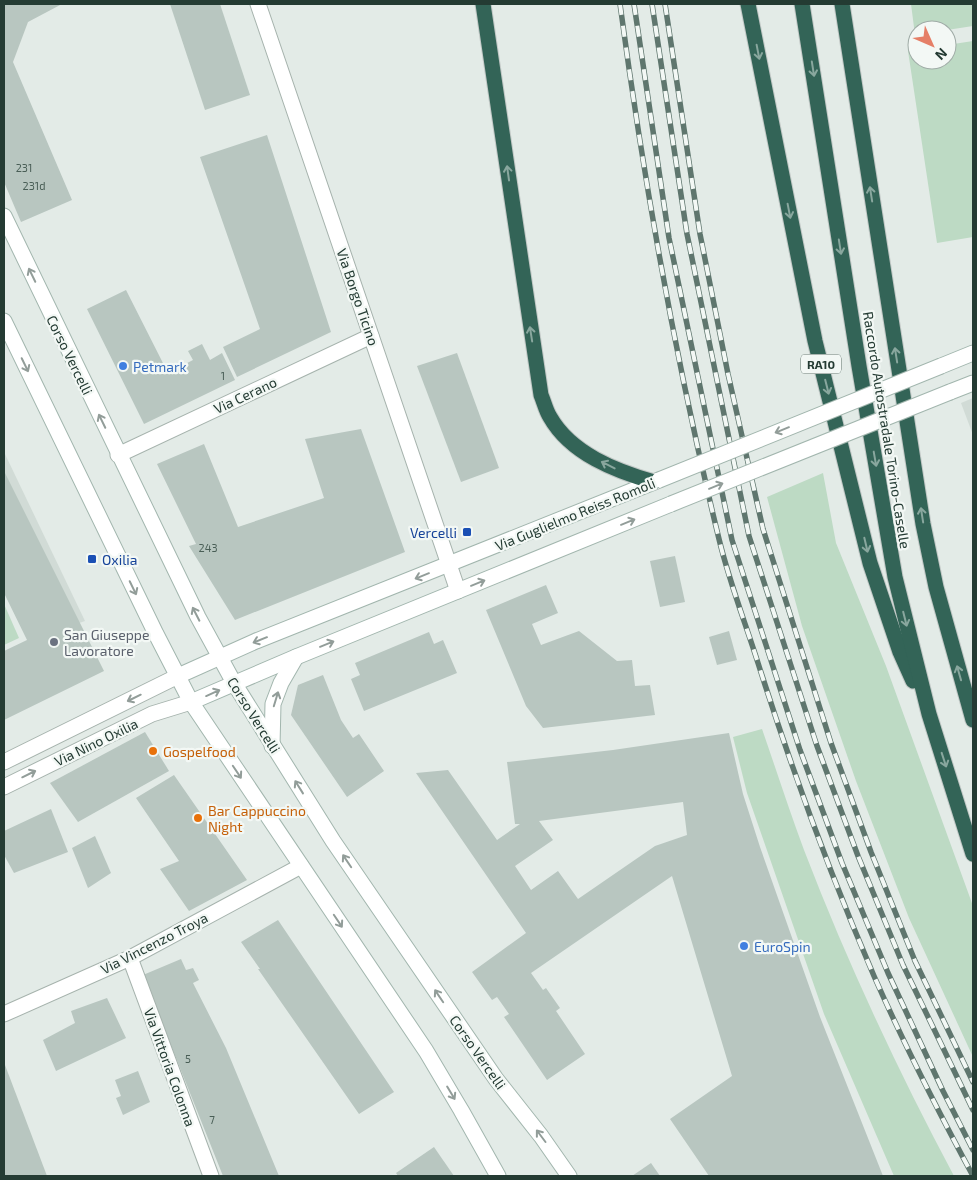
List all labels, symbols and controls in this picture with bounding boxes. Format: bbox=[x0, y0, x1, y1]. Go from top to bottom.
north arrow bbox=[907, 20, 957, 70]
one-way arrow bbox=[753, 43, 763, 59]
text: N bbox=[932, 45, 951, 64]
one-way arrow bbox=[808, 61, 818, 77]
house number: 231 bbox=[16, 161, 32, 174]
one-way arrow bbox=[503, 165, 513, 181]
house number: 231d bbox=[23, 179, 45, 192]
one-way arrow bbox=[866, 187, 876, 203]
one-way arrow bbox=[785, 202, 795, 218]
one-way arrow bbox=[836, 239, 846, 255]
street label: Via Borgo Ticino bbox=[333, 246, 383, 348]
one-way arrow bbox=[27, 268, 36, 283]
street label: Raccordo Autostradale Torino-Caselle bbox=[860, 310, 914, 550]
street label: Corso Vercelli bbox=[43, 312, 97, 398]
one-way arrow bbox=[526, 326, 536, 342]
one-way arrow bbox=[891, 347, 901, 363]
road number: RA10 bbox=[801, 354, 841, 374]
one-way arrow bbox=[21, 357, 30, 372]
place label: Petmark bbox=[133, 358, 187, 375]
marker: Petmark bbox=[117, 360, 129, 372]
house number: 1 bbox=[221, 369, 225, 382]
street label: Via Cerano bbox=[211, 373, 279, 417]
one-way arrow bbox=[823, 378, 832, 394]
one-way arrow bbox=[97, 414, 106, 429]
one-way arrow bbox=[775, 426, 790, 435]
one-way arrow bbox=[870, 451, 880, 467]
one-way arrow bbox=[601, 460, 616, 470]
street label: Via Guglielmo Reiss Romoli bbox=[492, 474, 658, 554]
one-way arrow bbox=[708, 481, 723, 490]
one-way arrow bbox=[916, 508, 926, 524]
one-way arrow bbox=[620, 516, 635, 526]
place label: Vercelli bbox=[410, 524, 457, 541]
marker: Vercelli bbox=[461, 526, 473, 538]
one-way arrow bbox=[862, 536, 871, 552]
house number: 243 bbox=[198, 541, 218, 554]
place label: Oxilia bbox=[102, 551, 138, 568]
marker: Oxilia bbox=[86, 553, 98, 565]
one-way arrow bbox=[415, 572, 430, 581]
one-way arrow bbox=[470, 577, 485, 587]
one-way arrow bbox=[129, 581, 139, 596]
one-way arrow bbox=[191, 607, 201, 622]
one-way arrow bbox=[901, 610, 910, 626]
place label: San Giuseppe Lavoratore bbox=[64, 626, 149, 659]
marker: San Giuseppe Lavoratore bbox=[48, 636, 60, 648]
one-way arrow bbox=[253, 636, 268, 645]
one-way arrow bbox=[319, 639, 334, 649]
one-way arrow bbox=[954, 666, 964, 682]
street label: Corso Vercelli bbox=[224, 674, 284, 756]
one-way arrow bbox=[205, 687, 220, 697]
one-way arrow bbox=[271, 691, 281, 707]
one-way arrow bbox=[127, 694, 142, 703]
street label: Via Nino Oxilia bbox=[51, 714, 141, 770]
place label: Gospelfood bbox=[163, 743, 236, 760]
marker: Gospelfood bbox=[147, 745, 159, 757]
one-way arrow bbox=[939, 752, 949, 768]
one-way arrow bbox=[232, 765, 242, 779]
one-way arrow bbox=[21, 769, 36, 779]
one-way arrow bbox=[294, 781, 304, 795]
place label: Bar Cappuccino Night bbox=[208, 802, 306, 835]
marker: Bar Cappuccino Night bbox=[192, 812, 204, 824]
one-way arrow bbox=[342, 855, 352, 869]
street label: Via Vincenzo Troya bbox=[98, 909, 210, 977]
one-way arrow bbox=[333, 914, 343, 928]
place label: EuroSpin bbox=[754, 938, 811, 955]
marker: EuroSpin bbox=[738, 940, 750, 952]
one-way arrow bbox=[434, 989, 444, 1003]
street label: Via Vittoria Colonna bbox=[141, 1005, 199, 1129]
street label: Corso Vercelli bbox=[446, 1012, 510, 1092]
house number: 5 bbox=[185, 1052, 191, 1065]
one-way arrow bbox=[447, 1085, 457, 1099]
house number: 7 bbox=[209, 1113, 215, 1126]
one-way arrow bbox=[536, 1129, 546, 1143]

